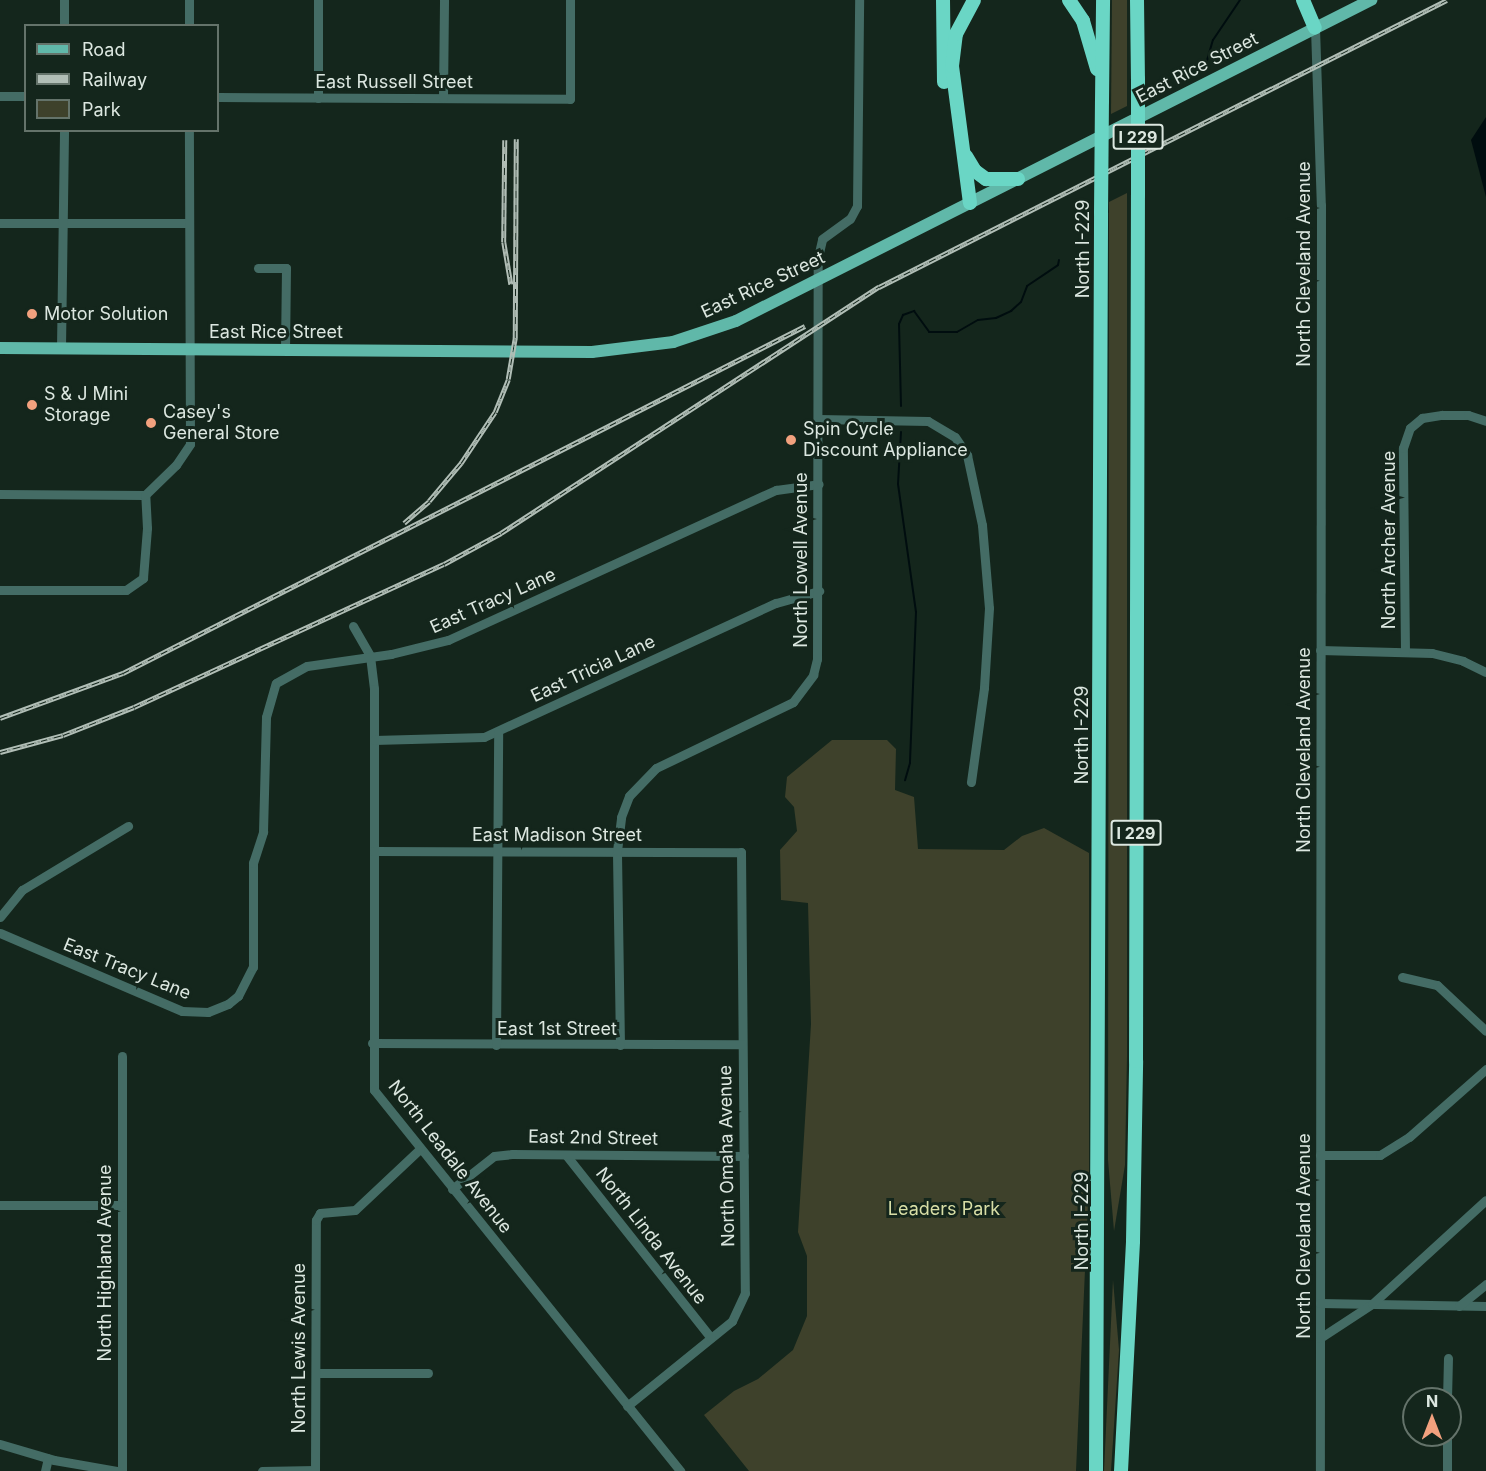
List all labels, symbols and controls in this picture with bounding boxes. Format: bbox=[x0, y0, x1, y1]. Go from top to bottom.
legend bbox=[24, 24, 219, 132]
street label: East Rice Street bbox=[1132, 28, 1262, 108]
text: Road bbox=[82, 39, 125, 60]
text: Railway bbox=[82, 69, 147, 90]
street label: East Russell Street bbox=[315, 71, 473, 93]
text: Park bbox=[82, 99, 121, 120]
road number: I 229 bbox=[1112, 124, 1164, 150]
street label: North Cleveland Avenue bbox=[1293, 161, 1315, 367]
street label: North I-229 bbox=[1072, 200, 1094, 298]
street label: East Rice Street bbox=[698, 247, 828, 323]
place label: Motor Solution bbox=[44, 303, 168, 325]
marker: Motor Solution bbox=[25, 307, 39, 321]
street label: East Rice Street bbox=[209, 321, 343, 343]
place label: S & J Mini Storage bbox=[44, 384, 128, 426]
marker: S & J Mini Storage bbox=[25, 398, 39, 412]
place label: Casey's General Store bbox=[163, 402, 279, 444]
marker: Casey's General Store bbox=[144, 416, 158, 430]
place label: Spin Cycle Discount Appliance bbox=[803, 419, 968, 462]
marker: Spin Cycle Discount Appliance bbox=[784, 433, 798, 447]
street label: North Archer Avenue bbox=[1378, 451, 1400, 629]
street label: North Lowell Avenue bbox=[790, 472, 812, 648]
street label: East Tracy Lane bbox=[427, 564, 559, 638]
street label: East Tricia Lane bbox=[527, 631, 659, 707]
street label: North Cleveland Avenue bbox=[1293, 647, 1315, 853]
street label: North I-229 bbox=[1071, 686, 1093, 784]
road number: I 229 bbox=[1110, 820, 1162, 846]
street label: East Madison Street bbox=[472, 824, 642, 846]
street label: East Tracy Lane bbox=[60, 934, 194, 1004]
street label: East 1st Street bbox=[497, 1018, 617, 1040]
street label: North Omaha Avenue bbox=[715, 1065, 739, 1247]
street label: North Leadale Avenue bbox=[384, 1076, 516, 1238]
street label: East 2nd Street bbox=[528, 1126, 658, 1150]
street label: North Cleveland Avenue bbox=[1293, 1133, 1315, 1339]
street label: North Linda Avenue bbox=[591, 1163, 711, 1309]
street label: North Highland Avenue bbox=[94, 1165, 116, 1361]
street label: North I-229 bbox=[1071, 1172, 1093, 1270]
park label: Leaders Park bbox=[888, 1198, 1000, 1220]
street label: North Lewis Avenue bbox=[288, 1263, 310, 1433]
north arrow bbox=[1402, 1387, 1462, 1447]
text: N bbox=[1426, 1391, 1438, 1411]

